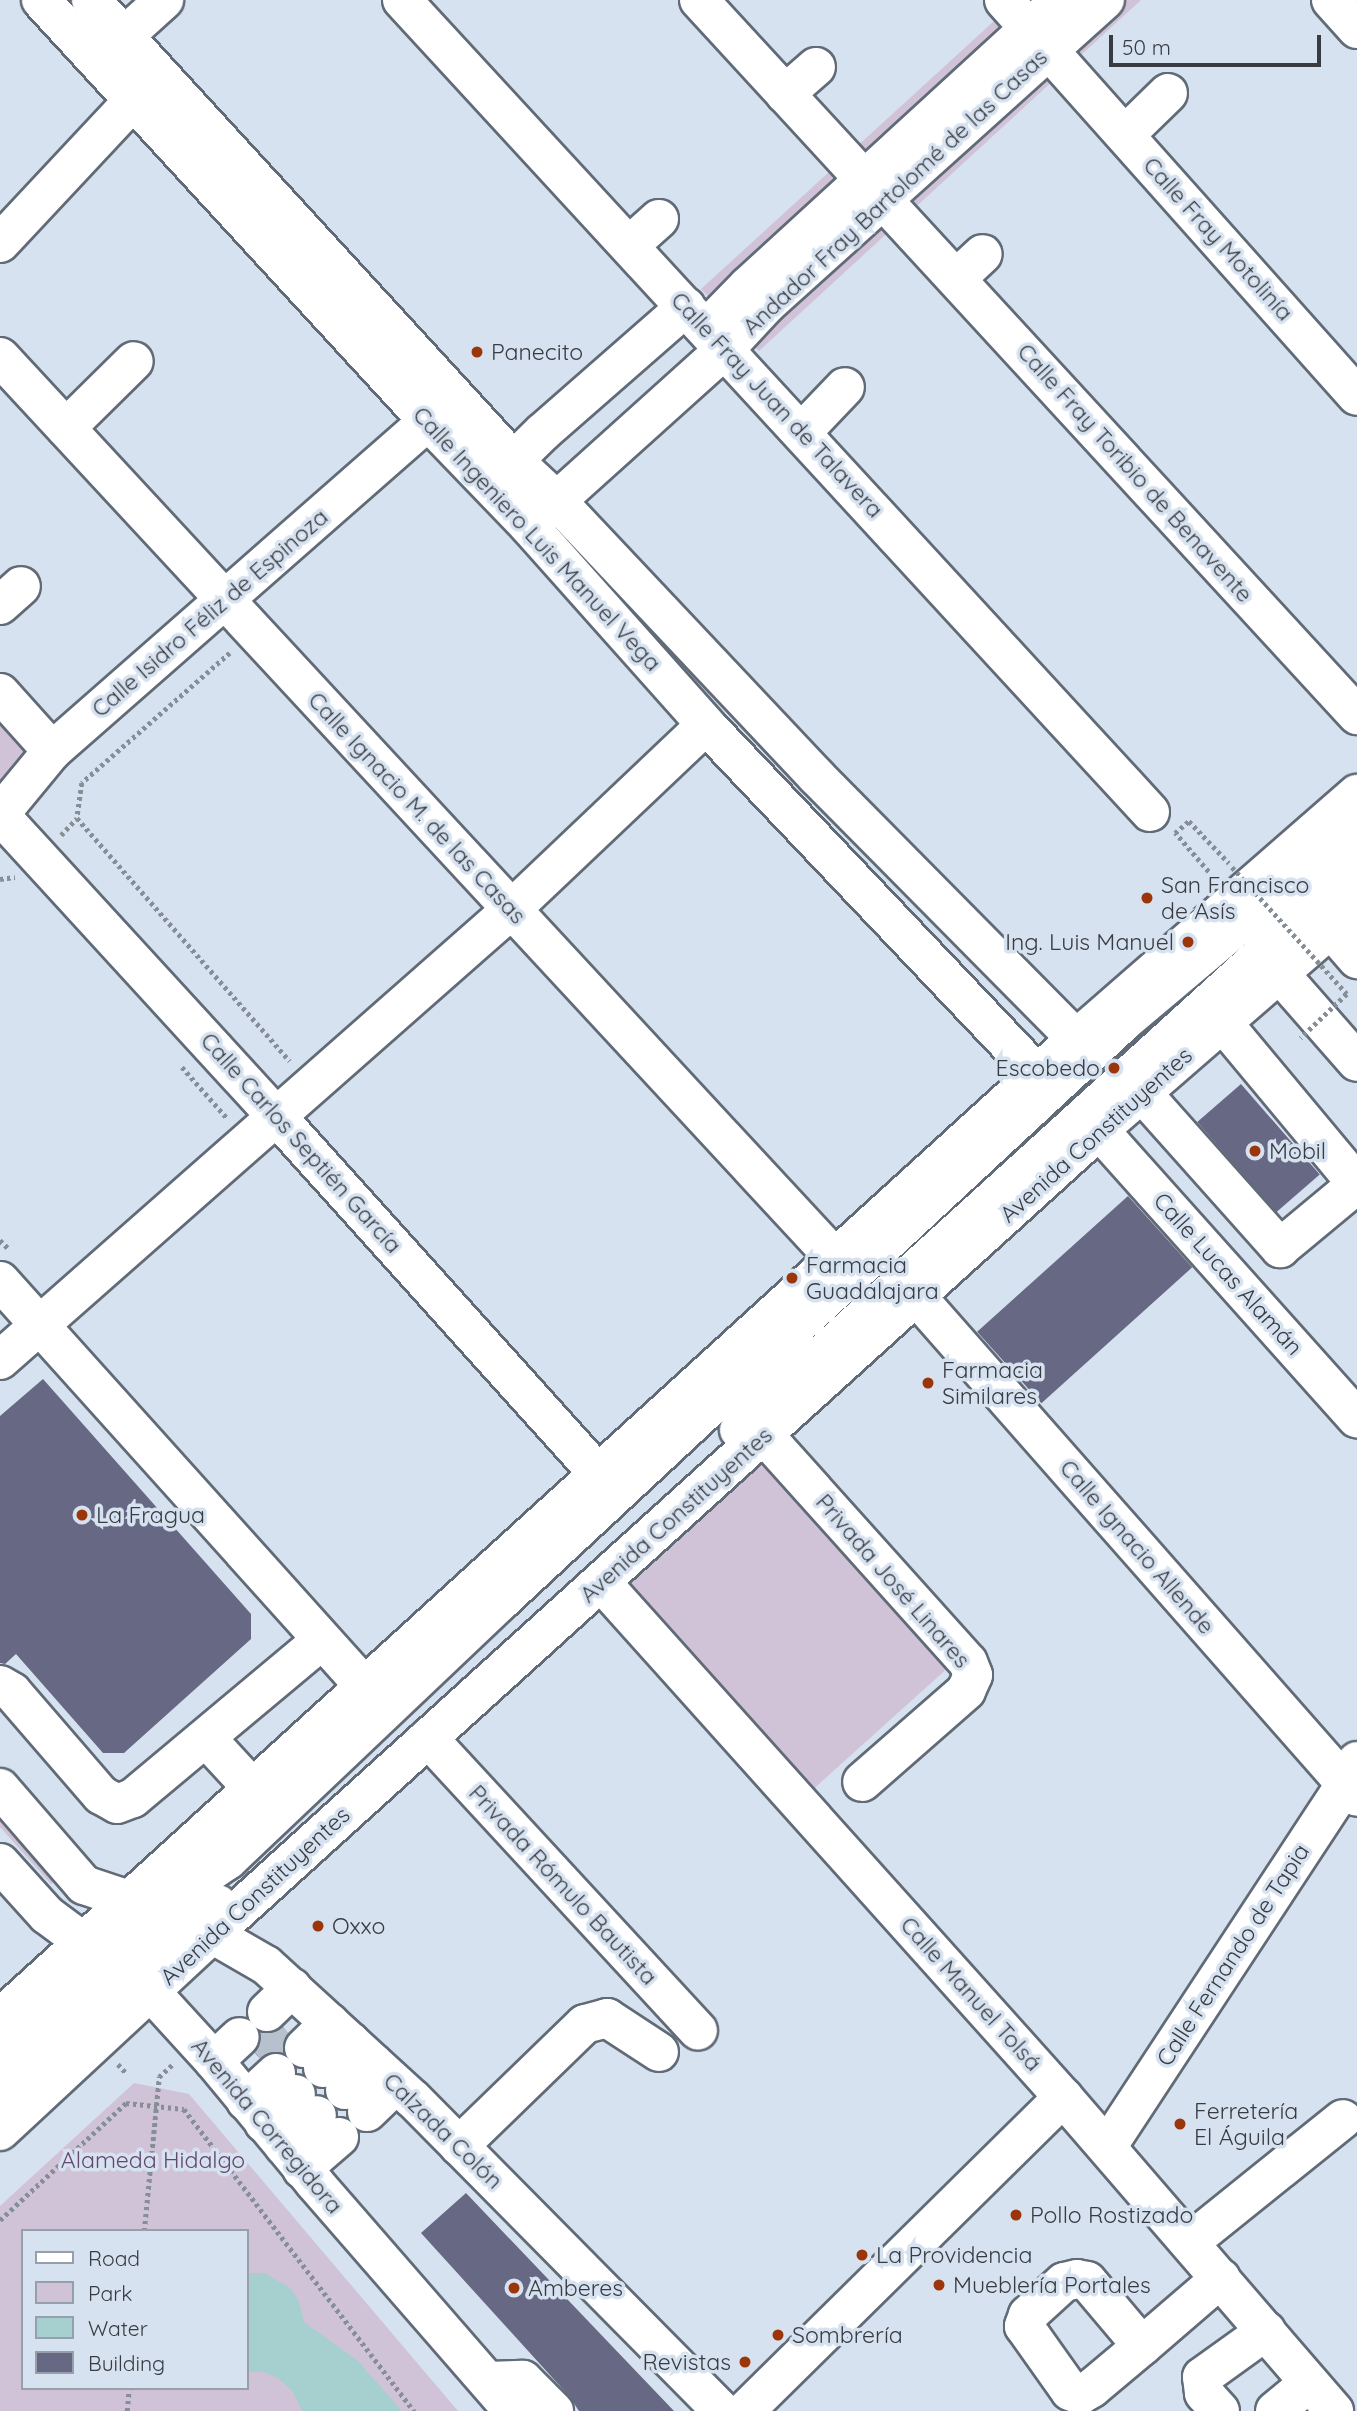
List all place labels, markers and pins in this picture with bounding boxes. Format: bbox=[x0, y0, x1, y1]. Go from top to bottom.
place label: Panecito bbox=[491, 338, 583, 366]
marker: Panecito bbox=[469, 344, 485, 360]
place label: San Francisco de Asís bbox=[1161, 871, 1309, 925]
marker: San Francisco de Asís bbox=[1139, 890, 1155, 906]
place label: Ing. Luis Manuel bbox=[1005, 928, 1174, 956]
marker: Ing. Luis Manuel bbox=[1180, 934, 1196, 950]
place label: Escobedo bbox=[996, 1054, 1100, 1082]
marker: Escobedo bbox=[1106, 1060, 1122, 1076]
place label: Mobil bbox=[1269, 1137, 1326, 1165]
marker: Mobil bbox=[1247, 1143, 1263, 1159]
place label: Farmacia Guadalajara bbox=[806, 1251, 939, 1305]
marker: Farmacia Guadalajara bbox=[784, 1270, 800, 1286]
place label: Farmacia Similares bbox=[942, 1356, 1043, 1410]
marker: Farmacia Similares bbox=[920, 1375, 936, 1391]
place label: La Fragua bbox=[96, 1501, 205, 1529]
marker: La Fragua bbox=[74, 1507, 90, 1523]
place label: Oxxo bbox=[332, 1912, 385, 1940]
marker: Oxxo bbox=[310, 1918, 326, 1934]
place label: Ferretería El Águila bbox=[1194, 2097, 1298, 2151]
marker: Ferretería El Águila bbox=[1172, 2116, 1188, 2132]
place label: Pollo Rostizado bbox=[1030, 2201, 1193, 2229]
marker: Pollo Rostizado bbox=[1008, 2207, 1024, 2223]
place label: La Providencia bbox=[876, 2241, 1032, 2269]
marker: La Providencia bbox=[854, 2247, 870, 2263]
place label: Mueblería Portales bbox=[953, 2271, 1151, 2299]
place label: Amberes bbox=[528, 2274, 623, 2302]
marker: Mueblería Portales bbox=[931, 2277, 947, 2293]
marker: Amberes bbox=[506, 2280, 522, 2296]
place label: Sombrería bbox=[792, 2321, 903, 2349]
marker: Sombrería bbox=[770, 2327, 786, 2343]
place label: Revistas bbox=[642, 2348, 731, 2376]
marker: Revistas bbox=[737, 2354, 753, 2370]

